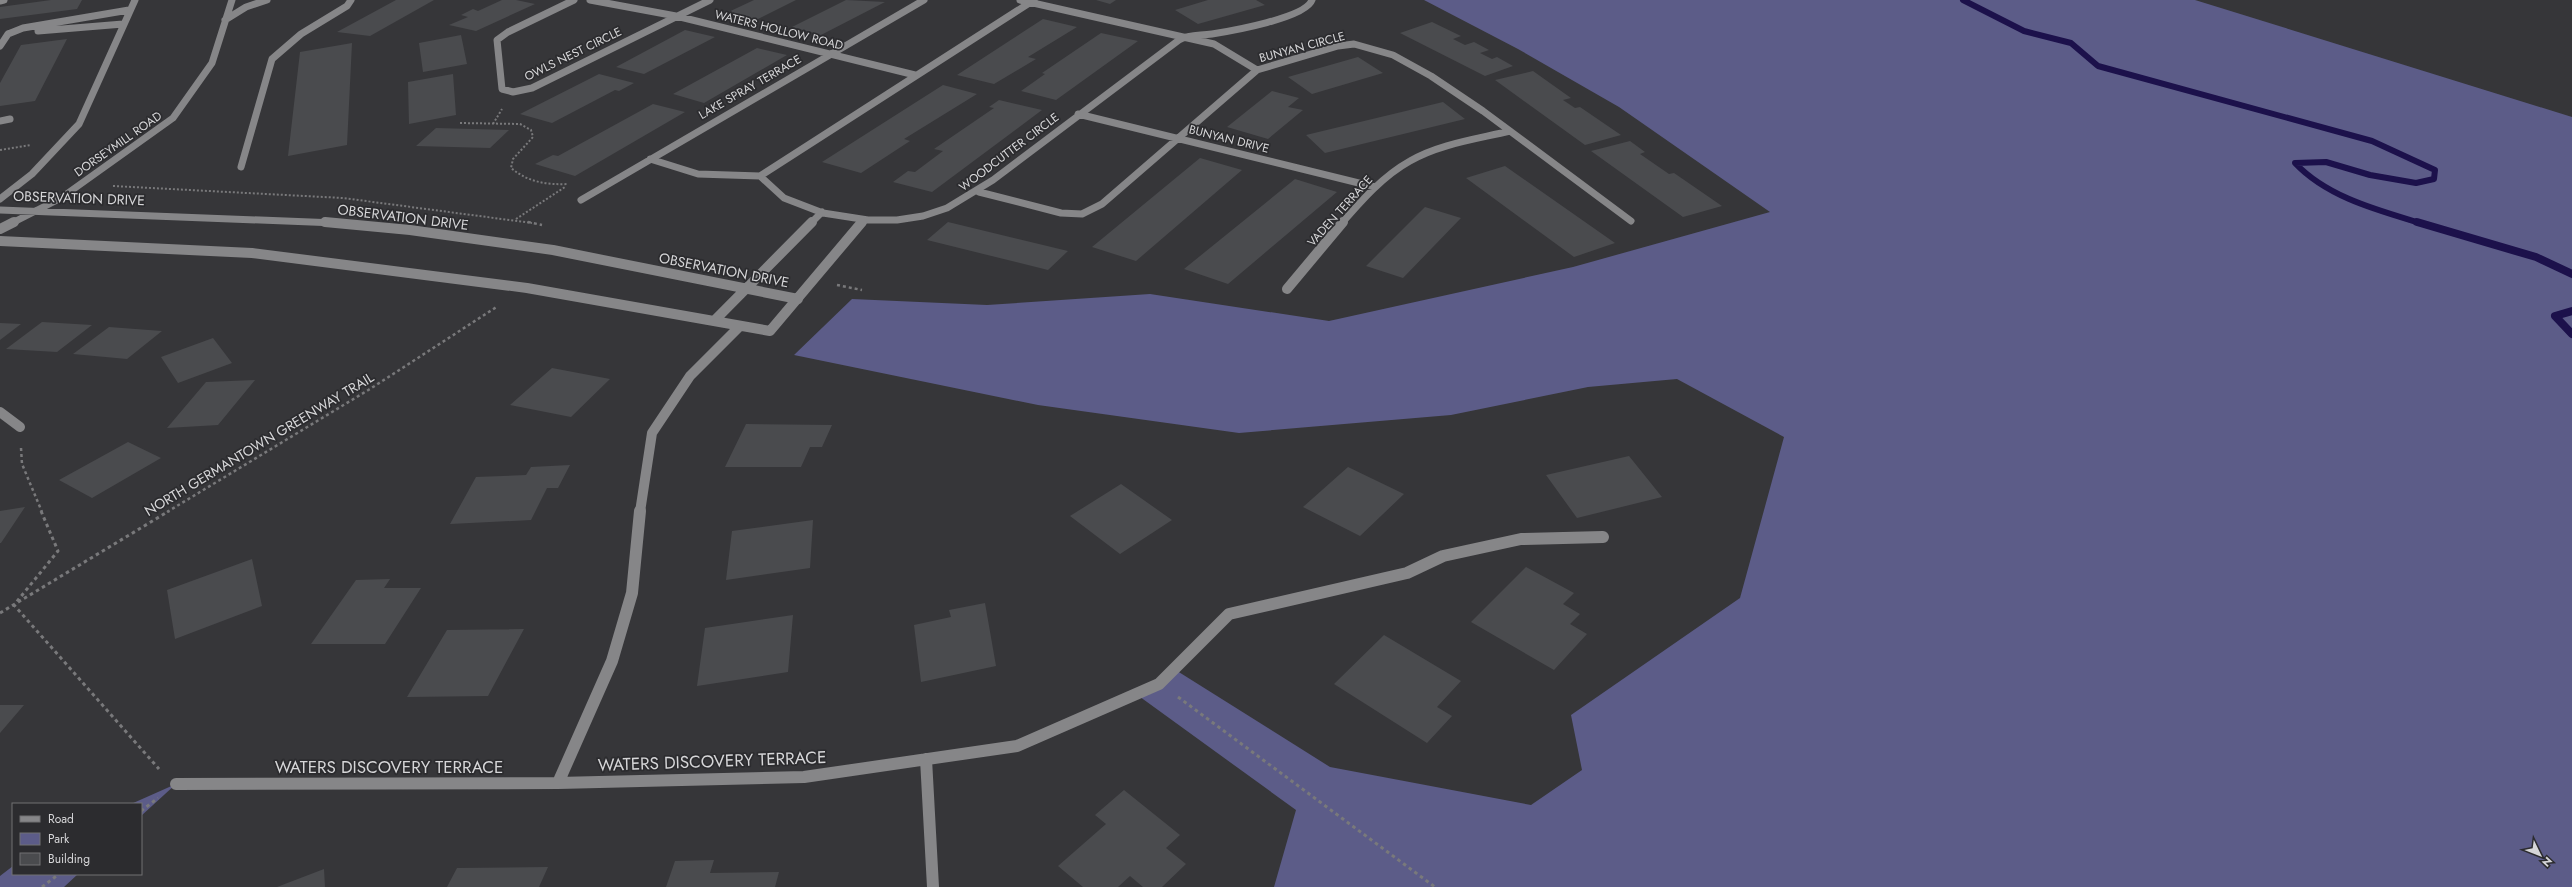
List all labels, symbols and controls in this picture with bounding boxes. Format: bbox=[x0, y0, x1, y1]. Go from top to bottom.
street label: WATERS HOLLOW ROAD bbox=[713, 5, 845, 55]
street label: OWLS NEST CIRCLE bbox=[521, 23, 625, 85]
street label: BUNYAN CIRCLE bbox=[1257, 27, 1347, 67]
street label: LAKE SPRAY TERRACE bbox=[695, 50, 805, 124]
street label: DORSEYMILL ROAD bbox=[71, 107, 165, 181]
street label: WOODCUTTER CIRCLE bbox=[955, 108, 1063, 196]
street label: BUNYAN DRIVE bbox=[1187, 120, 1271, 158]
street label: VADEN TERRACE bbox=[1303, 171, 1377, 251]
street label: OBSERVATION DRIVE bbox=[13, 186, 145, 210]
street label: OBSERVATION DRIVE bbox=[336, 199, 470, 235]
street label: OBSERVATION DRIVE bbox=[657, 248, 791, 292]
street label: NORTH GERMANTOWN GREENWAY TRAIL bbox=[140, 367, 378, 521]
street label: WATERS DISCOVERY TERRACE bbox=[597, 745, 827, 777]
street label: WATERS DISCOVERY TERRACE bbox=[275, 755, 503, 779]
legend bbox=[12, 803, 142, 875]
text: Road bbox=[48, 810, 74, 828]
text: Park bbox=[48, 830, 70, 848]
north arrow bbox=[2520, 835, 2560, 875]
text: Building bbox=[48, 850, 90, 868]
text: N bbox=[2538, 853, 2556, 870]

